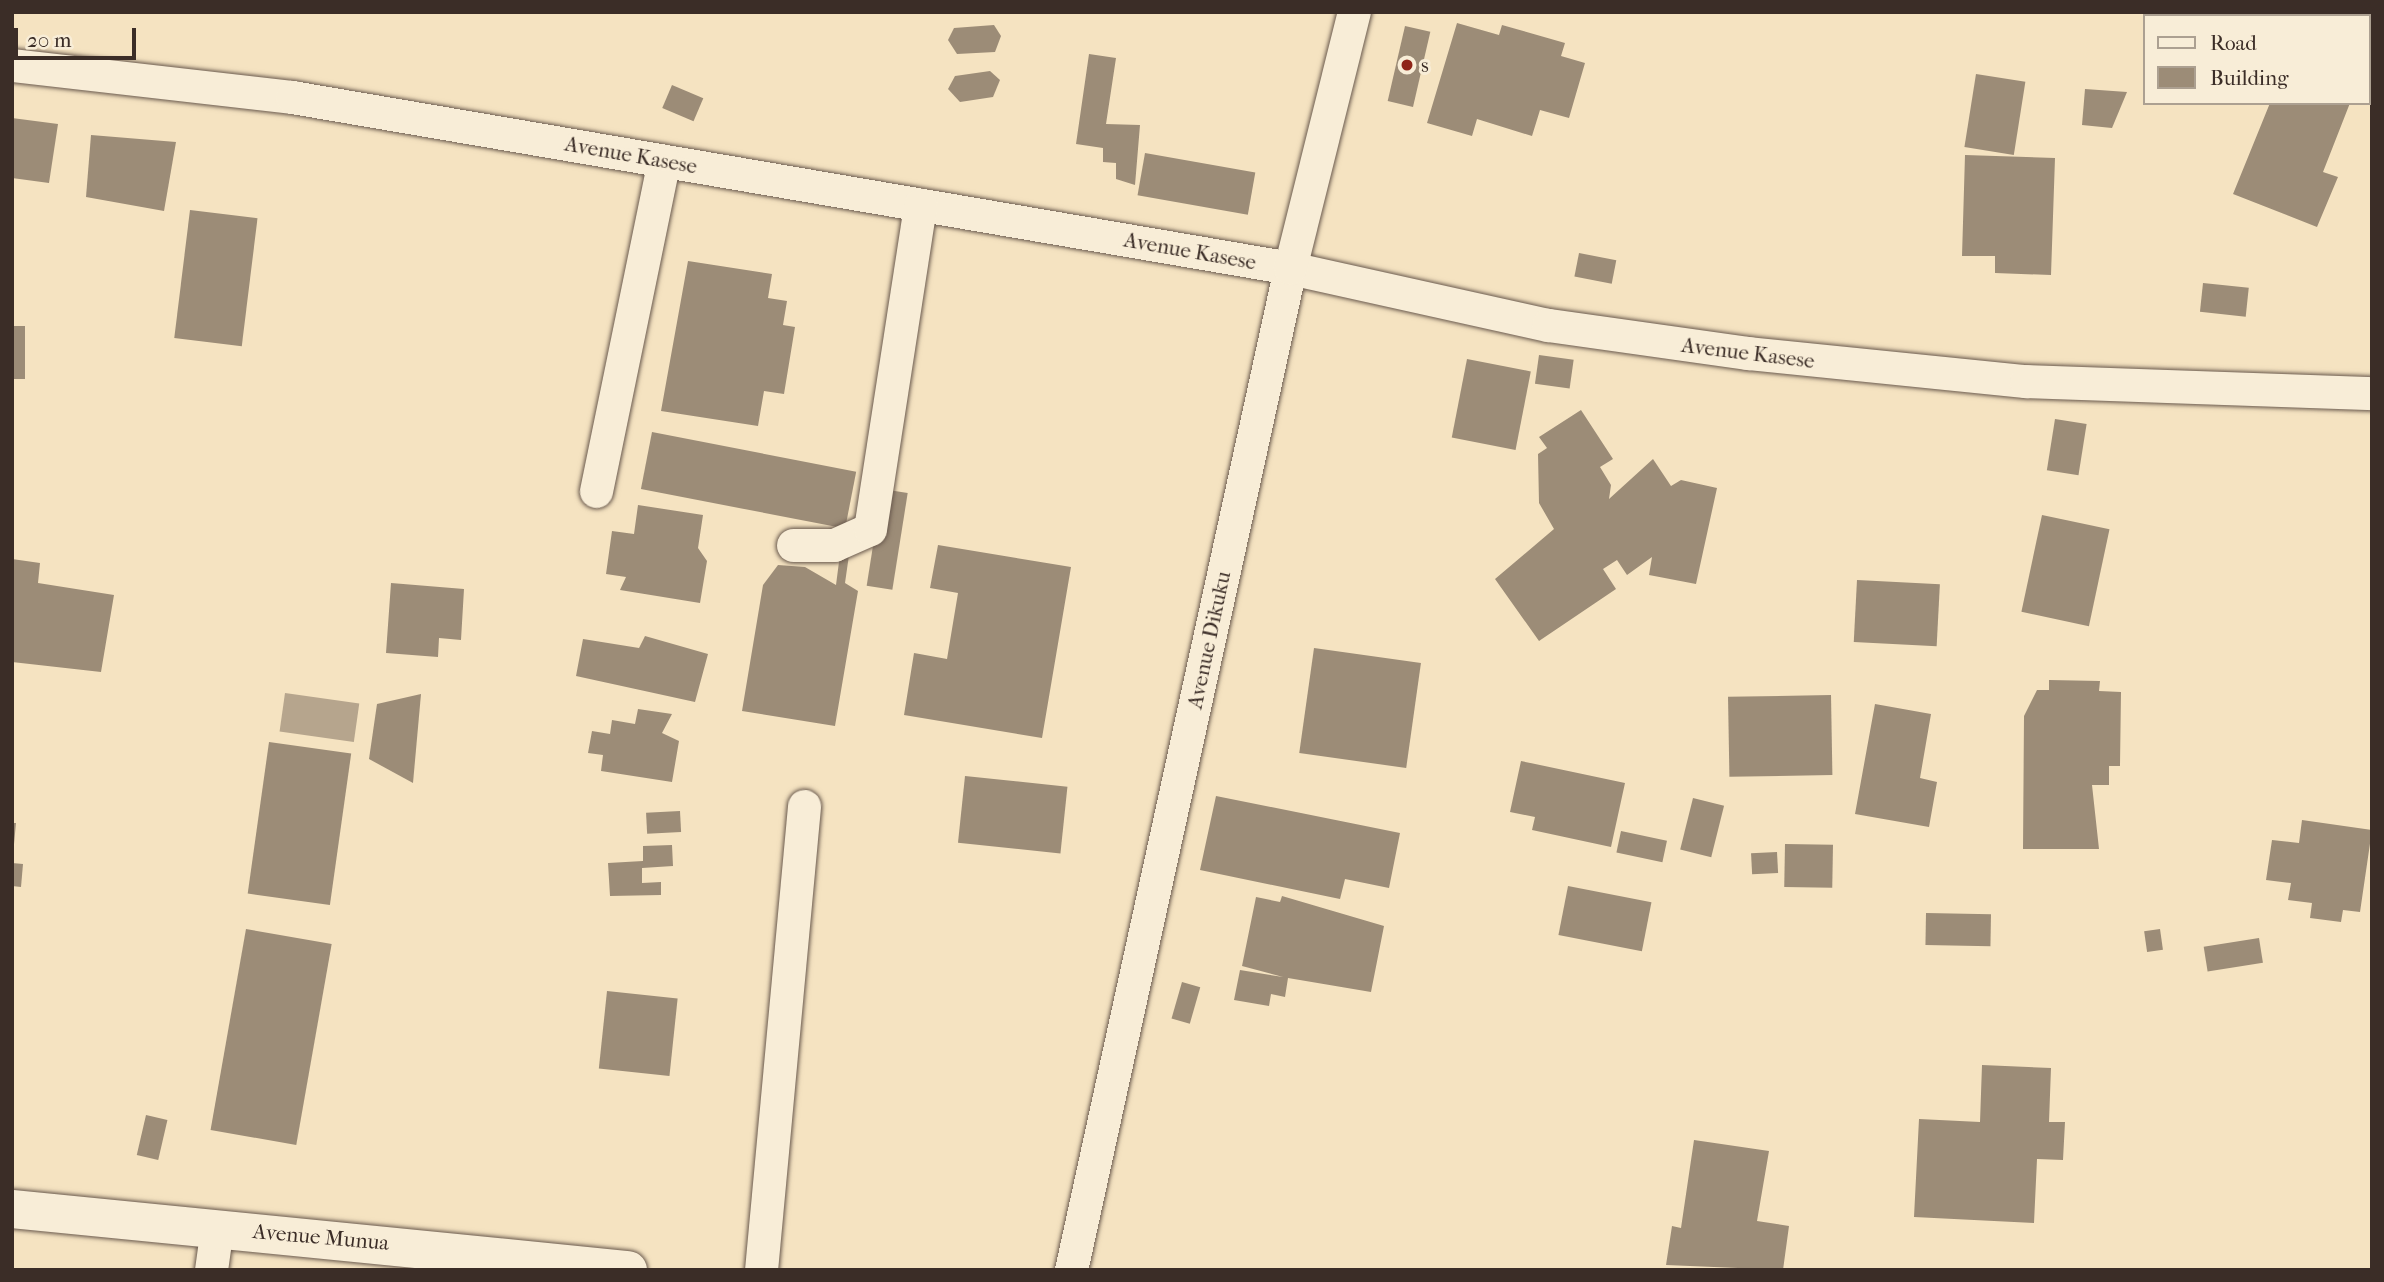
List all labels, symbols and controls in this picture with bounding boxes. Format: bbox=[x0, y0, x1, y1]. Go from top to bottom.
scale bar bbox=[18, 14, 140, 58]
legend bbox=[2142, 14, 2370, 105]
text: 20 m bbox=[27, 28, 71, 52]
text: Road bbox=[2210, 31, 2257, 55]
place label: s bbox=[1421, 52, 1429, 78]
marker: s bbox=[1399, 57, 1415, 73]
text: Building bbox=[2210, 66, 2288, 90]
street label: Avenue Kasese bbox=[563, 131, 699, 179]
street label: Avenue Kasese bbox=[1122, 227, 1258, 275]
street label: Avenue Kasese bbox=[1680, 332, 1816, 374]
street label: Avenue Dikuku bbox=[1182, 569, 1236, 711]
street label: Avenue Munua bbox=[252, 1218, 390, 1256]

